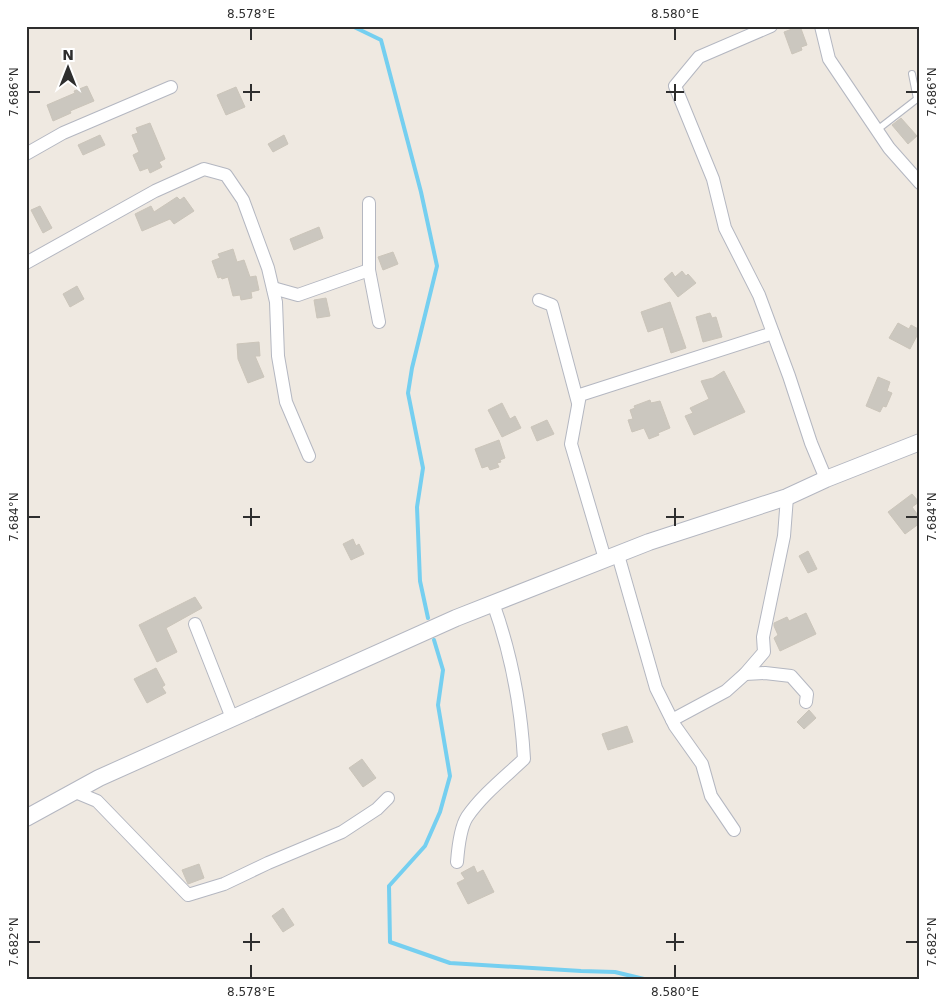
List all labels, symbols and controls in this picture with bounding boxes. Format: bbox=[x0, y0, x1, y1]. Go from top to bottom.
text: 8.578°E bbox=[227, 7, 275, 21]
text: 8.580°E bbox=[651, 7, 699, 21]
north arrow bbox=[42, 42, 92, 92]
text: N bbox=[62, 47, 74, 63]
text: 7.686°N bbox=[7, 67, 21, 117]
text: 7.686°N bbox=[925, 67, 939, 117]
text: 7.684°N bbox=[7, 492, 21, 542]
text: 7.684°N bbox=[925, 492, 939, 542]
text: 7.682°N bbox=[7, 917, 21, 967]
text: 7.682°N bbox=[925, 917, 939, 967]
text: 8.578°E bbox=[227, 985, 275, 999]
text: 8.580°E bbox=[651, 985, 699, 999]

